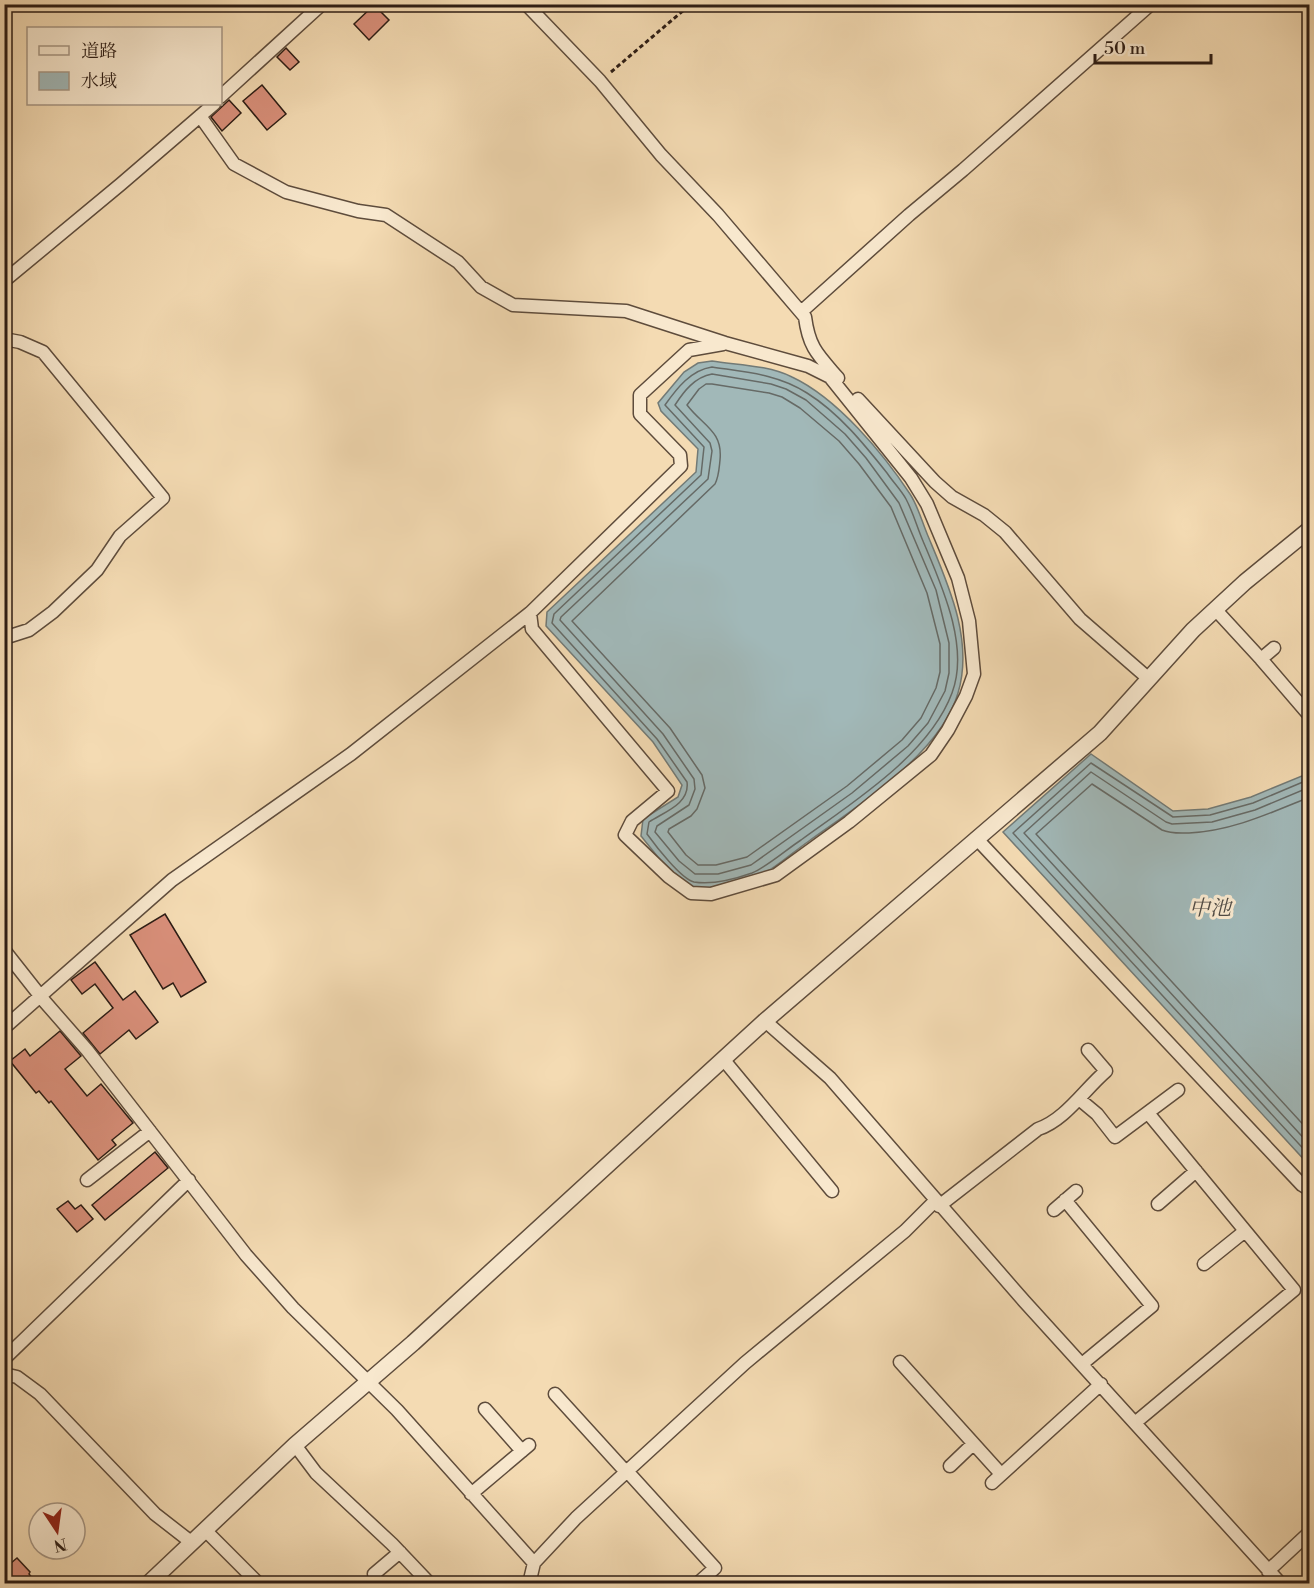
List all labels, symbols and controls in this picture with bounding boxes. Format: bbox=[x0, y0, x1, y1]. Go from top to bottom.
legend bbox=[27, 27, 222, 105]
scale bar bbox=[1095, 27, 1210, 65]
text: 50 m bbox=[1104, 37, 1146, 60]
text: 道路 bbox=[81, 40, 117, 63]
text: 水域 bbox=[81, 70, 117, 93]
water label: 中池 bbox=[1189, 896, 1233, 922]
north arrow bbox=[27, 1501, 87, 1561]
text: N bbox=[51, 1533, 69, 1556]

